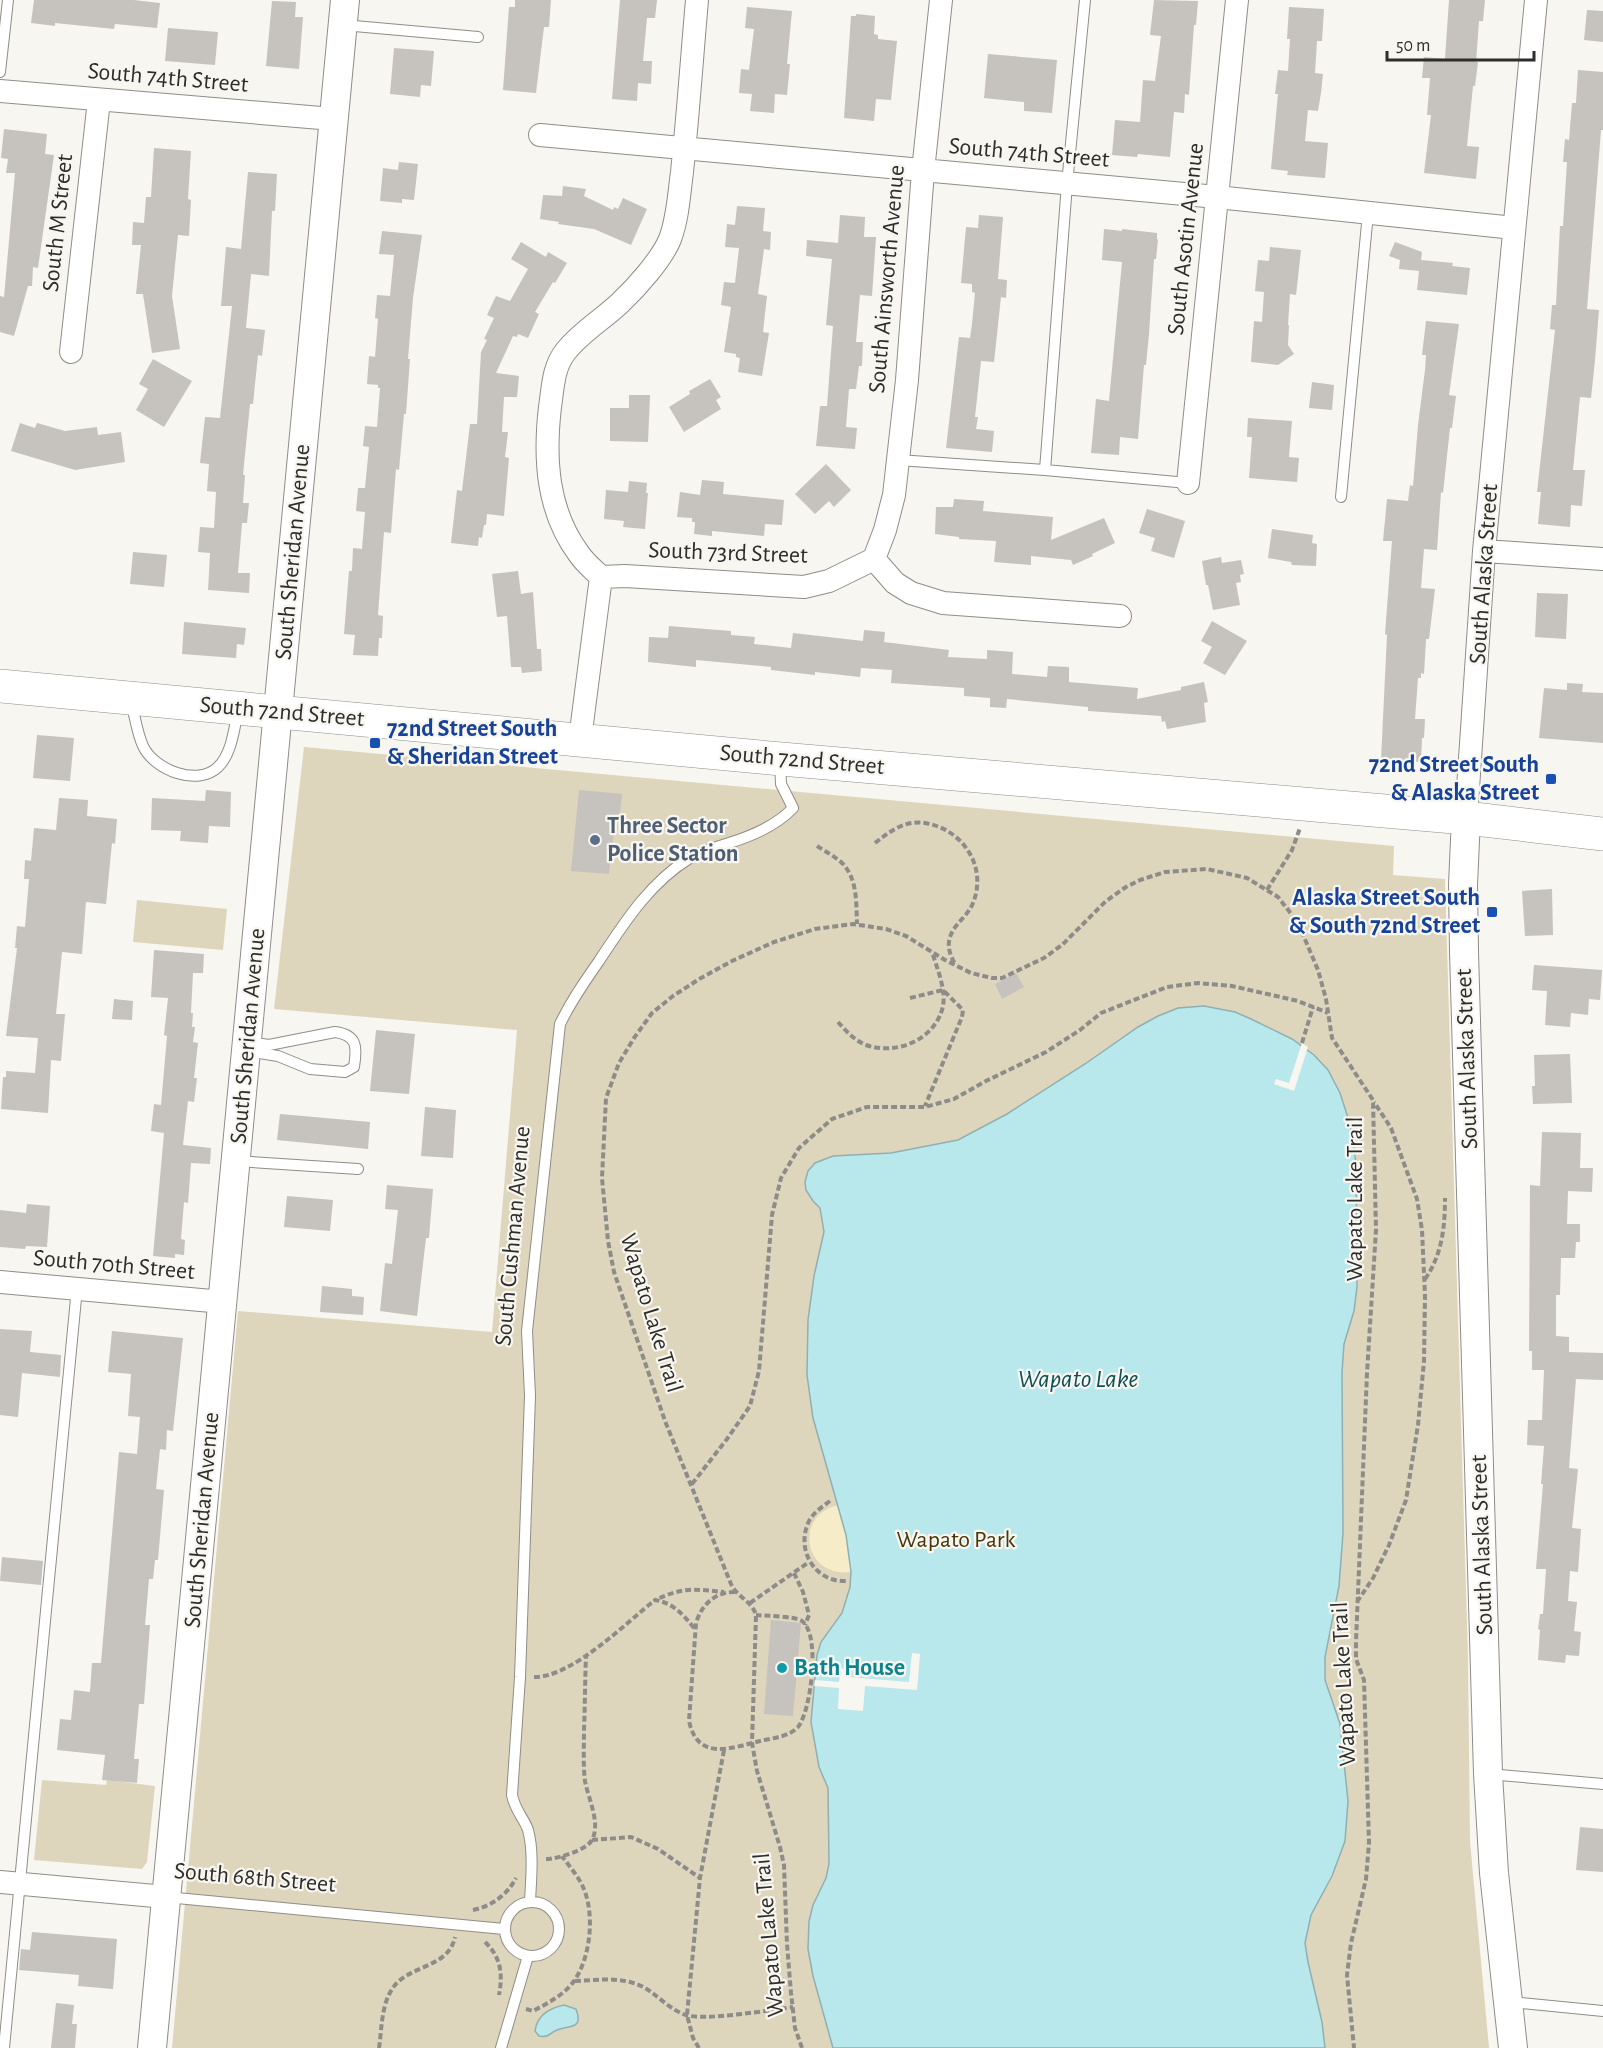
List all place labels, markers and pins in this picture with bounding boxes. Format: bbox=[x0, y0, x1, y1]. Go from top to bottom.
place label: 72nd Street South & Sheridan Street bbox=[387, 717, 558, 769]
marker: 72nd Street South & Sheridan Street bbox=[368, 736, 382, 750]
place label: 72nd Street South & Alaska Street bbox=[1369, 753, 1539, 805]
marker: 72nd Street South & Alaska Street bbox=[1544, 772, 1558, 786]
place label: Three Sector Police Station bbox=[607, 814, 739, 866]
marker: Three Sector Police Station bbox=[588, 833, 602, 847]
place label: Alaska Street South & South 72nd Street bbox=[1289, 886, 1480, 938]
marker: Alaska Street South & South 72nd Street bbox=[1485, 905, 1499, 919]
place label: Bath House bbox=[794, 1656, 905, 1680]
marker: Bath House bbox=[775, 1661, 789, 1675]

